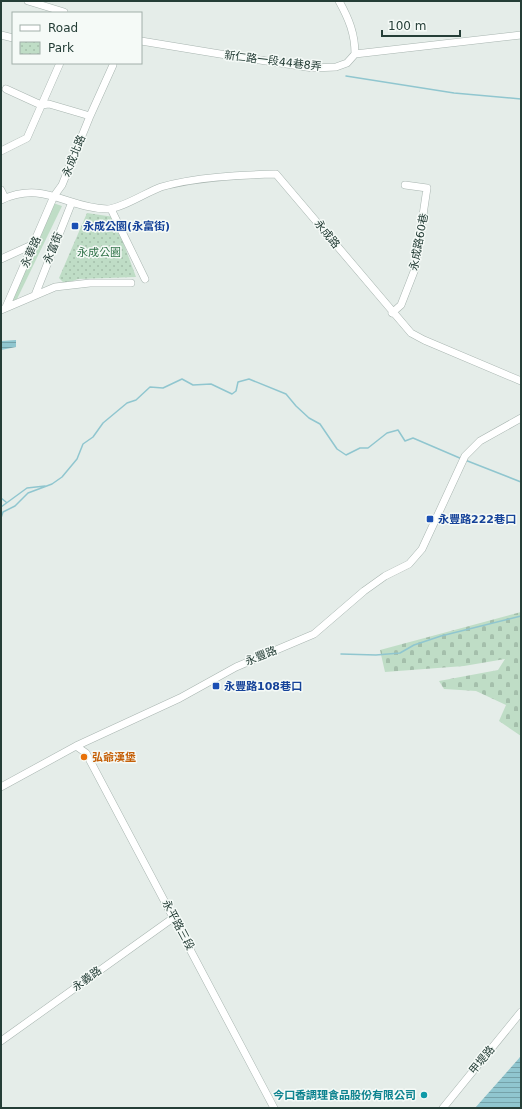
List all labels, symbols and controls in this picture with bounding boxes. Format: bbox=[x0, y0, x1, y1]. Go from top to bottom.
legend bbox=[12, 12, 142, 64]
scale bar bbox=[382, 12, 460, 38]
text: 100 m bbox=[388, 19, 426, 33]
text: Road bbox=[48, 21, 78, 35]
text: Park bbox=[48, 41, 74, 55]
street label: 新仁路一段44巷8弄 bbox=[224, 49, 322, 73]
street label: 永成北路 bbox=[60, 133, 88, 179]
street label: 永成路60巷 bbox=[407, 212, 431, 272]
street label: 永成路 bbox=[312, 217, 342, 251]
place label: 永成公園(永富街) bbox=[83, 220, 170, 233]
marker: 永成公園(永富街) bbox=[70, 221, 80, 231]
street label: 永富街 bbox=[41, 230, 65, 266]
street label: 永華路 bbox=[18, 234, 44, 270]
park label: 永成公園 bbox=[77, 246, 121, 259]
place label: 永豐路222巷口 bbox=[438, 513, 516, 526]
marker: 永豐路222巷口 bbox=[425, 514, 435, 524]
street label: 永豐路 bbox=[243, 644, 279, 668]
place label: 永豐路108巷口 bbox=[224, 680, 302, 693]
marker: 永豐路108巷口 bbox=[211, 681, 221, 691]
place label: 弘爺漢堡 bbox=[92, 751, 136, 764]
marker: 弘爺漢堡 bbox=[79, 752, 89, 762]
street label: 永平路三段 bbox=[159, 898, 197, 952]
street label: 永義路 bbox=[70, 964, 104, 994]
street label: 甲堤路 bbox=[467, 1043, 497, 1077]
place label: 今口香調理食品股份有限公司 bbox=[273, 1089, 416, 1102]
marker: 今口香調理食品股份有限公司 bbox=[419, 1090, 429, 1100]

